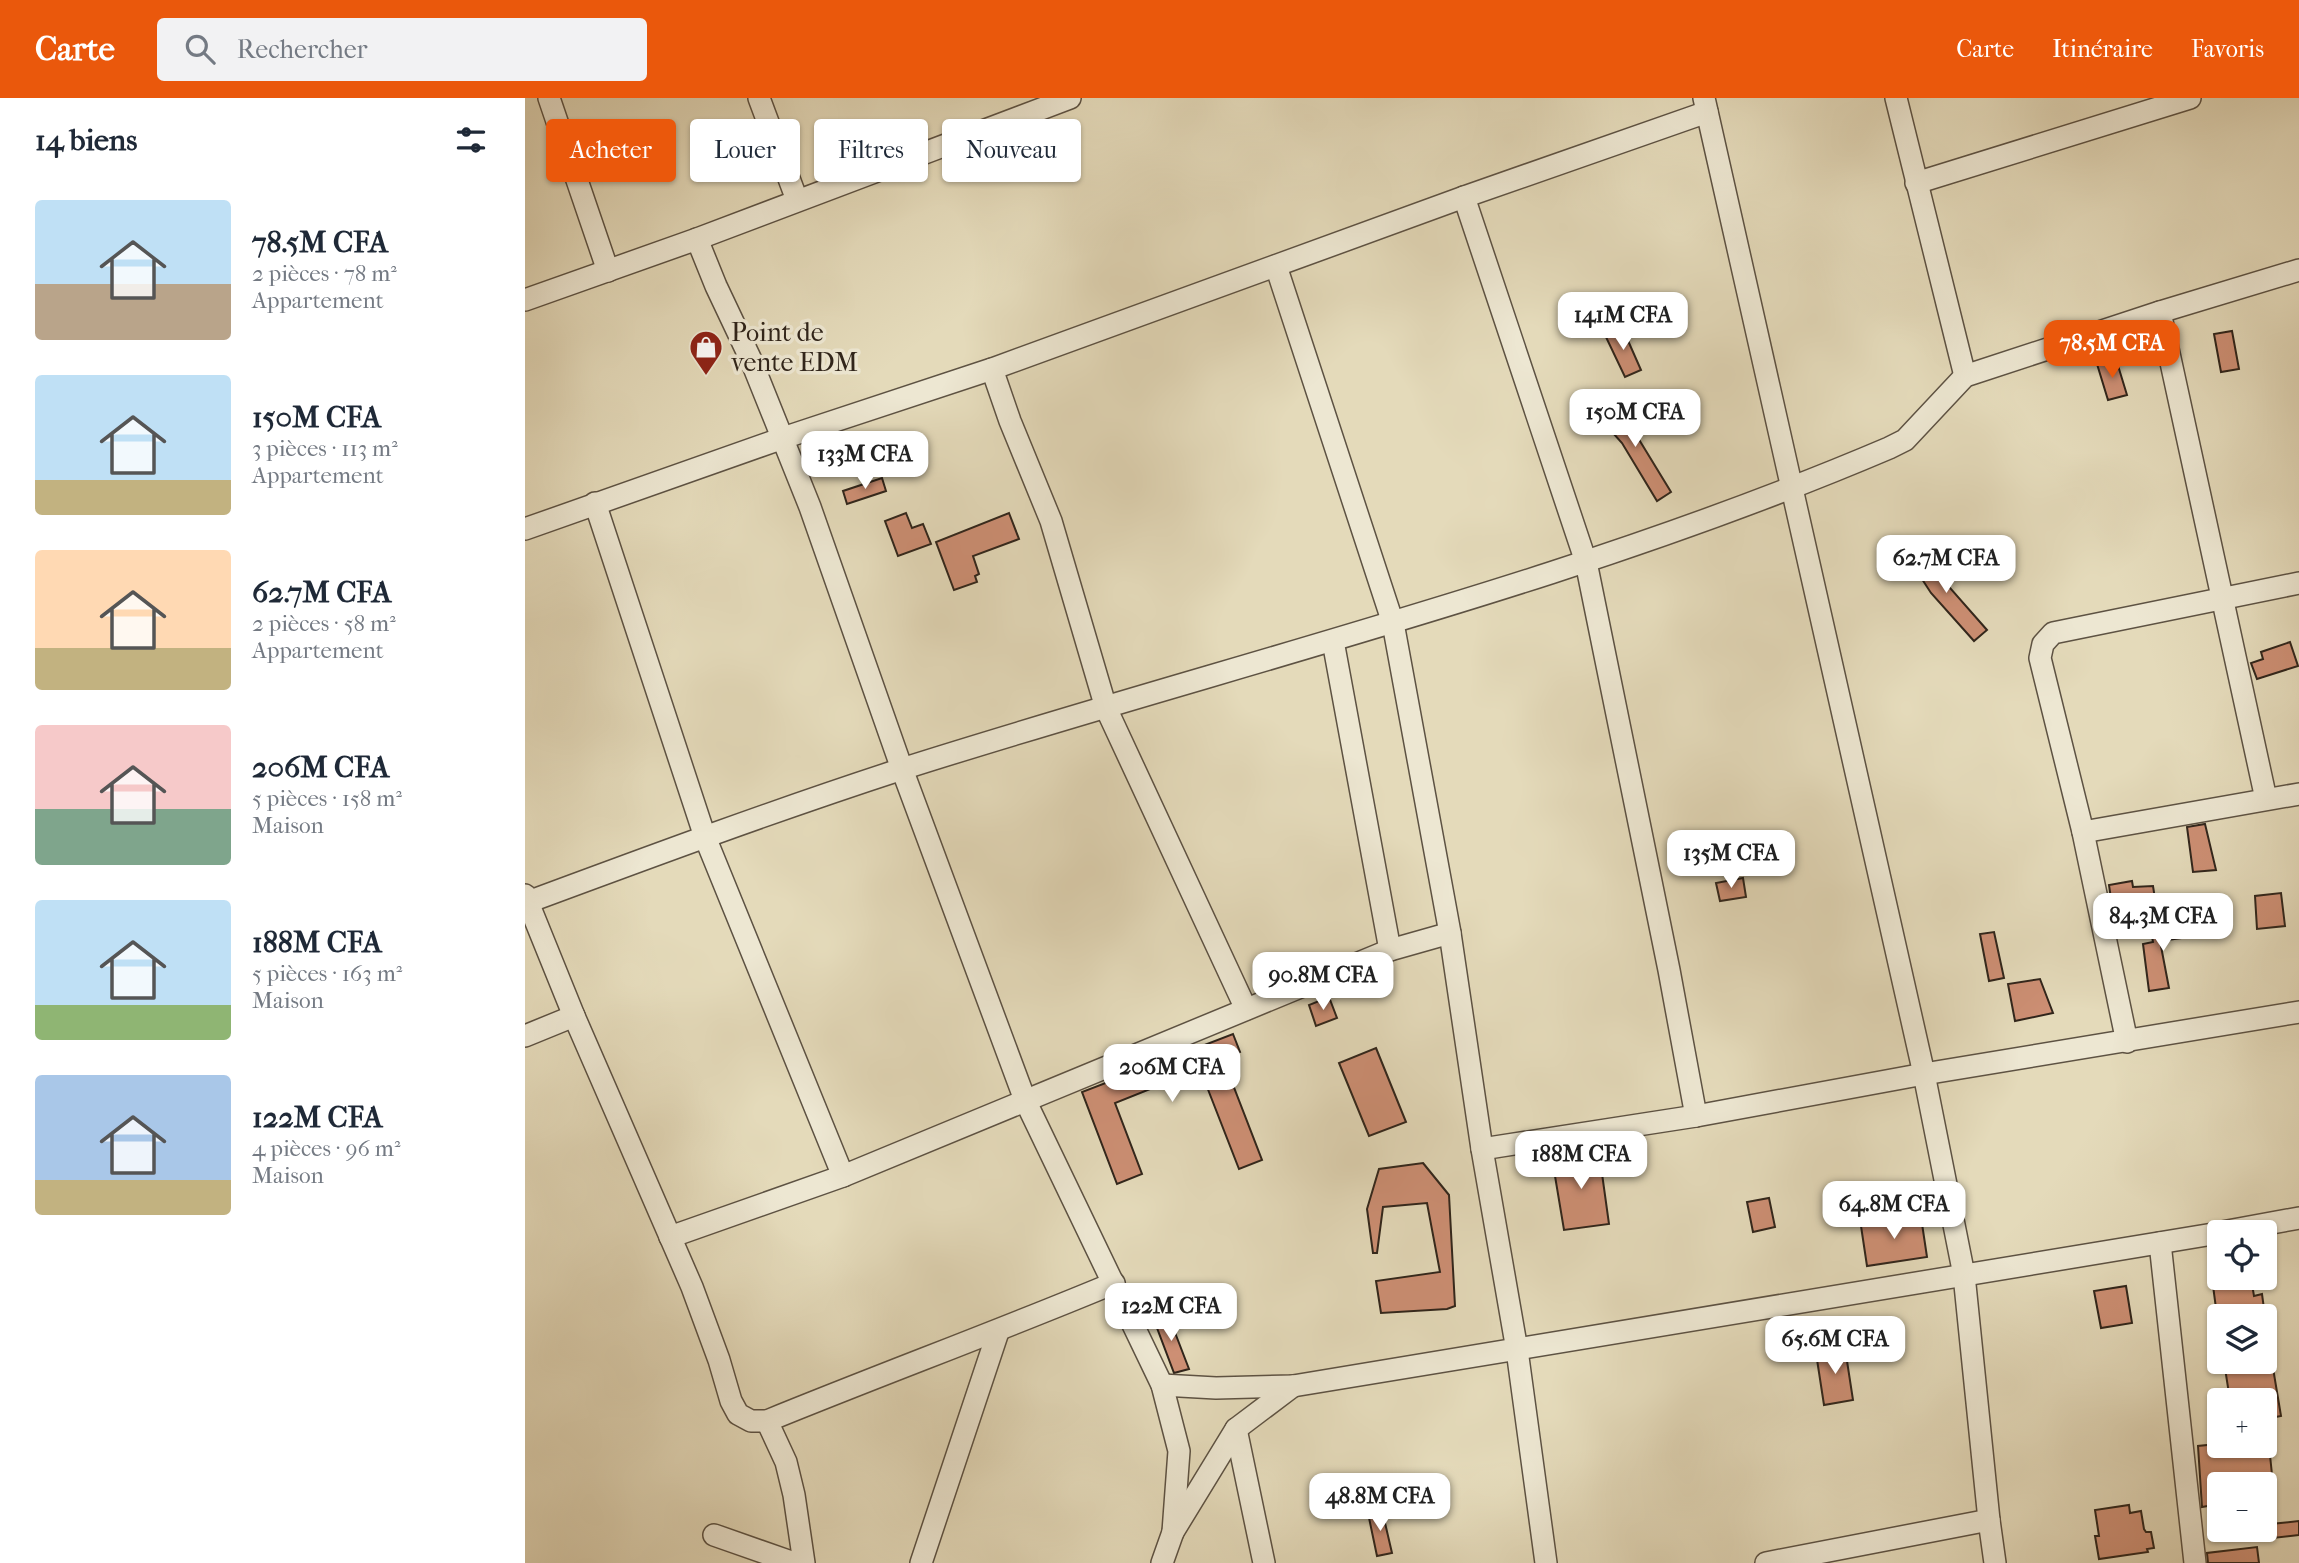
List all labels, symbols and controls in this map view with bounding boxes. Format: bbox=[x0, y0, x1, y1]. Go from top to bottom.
search box bbox=[157, 18, 647, 81]
text: Carte bbox=[35, 30, 115, 69]
icon: search bbox=[181, 30, 219, 68]
text: Rechercher bbox=[237, 34, 368, 65]
text: Carte bbox=[1956, 35, 2014, 63]
text: Itinéraire bbox=[2052, 35, 2153, 63]
text: Favoris bbox=[2191, 35, 2264, 63]
chip: Acheter bbox=[546, 119, 676, 182]
chip: Louer bbox=[690, 119, 800, 182]
chip: Filtres bbox=[814, 119, 928, 182]
chip: Nouveau bbox=[942, 119, 1081, 182]
icon: filters bbox=[452, 121, 490, 159]
text: 14 biens bbox=[35, 123, 137, 158]
text: 78.5M CFA bbox=[252, 225, 388, 260]
icon: home bbox=[91, 228, 175, 312]
text: 2 pièces · 78 m² bbox=[252, 260, 397, 287]
text: Appartement bbox=[252, 287, 384, 314]
pin: 141M CFA bbox=[1551, 292, 1695, 352]
text: 141M CFA bbox=[1574, 301, 1672, 328]
place label: Point de vente EDM bbox=[731, 317, 858, 378]
pin: 78.5M CFA bbox=[2032, 320, 2192, 380]
shop icon: Point de vente EDM bbox=[687, 328, 725, 377]
text: 78.5M CFA bbox=[2060, 329, 2164, 356]
pin: 150M CFA bbox=[1563, 390, 1707, 449]
text: 150M CFA bbox=[1585, 398, 1685, 425]
text: 150M CFA bbox=[252, 400, 381, 435]
icon: home bbox=[91, 403, 175, 487]
pin: 133M CFA bbox=[793, 432, 937, 491]
text: 3 pièces · 113 m² bbox=[252, 435, 398, 462]
text: 133M CFA bbox=[817, 440, 913, 467]
text: Appartement bbox=[252, 462, 384, 489]
pin: 62.7M CFA bbox=[1866, 536, 2026, 595]
text: 62.7M CFA bbox=[1893, 544, 1999, 571]
text: 62.7M CFA bbox=[252, 575, 391, 610]
icon: home bbox=[91, 578, 175, 662]
text: 2 pièces · 58 m² bbox=[252, 610, 396, 637]
text: Appartement bbox=[252, 637, 384, 664]
text: 206M CFA bbox=[252, 750, 389, 785]
icon: home bbox=[91, 753, 175, 837]
text: 5 pièces · 158 m² bbox=[252, 785, 402, 812]
text: Maison bbox=[252, 812, 324, 839]
pin: 135M CFA bbox=[1659, 830, 1803, 890]
text: 135M CFA bbox=[1683, 839, 1779, 866]
pin: 84.3M CFA bbox=[2083, 894, 2243, 953]
text: 84.3M CFA bbox=[2109, 902, 2217, 929]
text: 188M CFA bbox=[252, 925, 382, 960]
icon: home bbox=[91, 928, 175, 1012]
pin: 90.8M CFA bbox=[1243, 953, 1403, 1012]
text: 5 pièces · 163 m² bbox=[252, 960, 402, 987]
text: 90.8M CFA bbox=[1268, 961, 1378, 988]
text: Maison bbox=[252, 987, 324, 1014]
pin: 206M CFA bbox=[1100, 1044, 1244, 1104]
text: 206M CFA bbox=[1119, 1053, 1225, 1080]
text: 122M CFA bbox=[252, 1100, 383, 1135]
icon: home bbox=[91, 1103, 175, 1187]
pin: 188M CFA bbox=[1509, 1132, 1653, 1191]
text: 4 pièces · 96 m² bbox=[252, 1135, 400, 1162]
text: 188M CFA bbox=[1531, 1140, 1631, 1167]
text: Maison bbox=[252, 1162, 324, 1189]
pin: 64.8M CFA bbox=[1814, 1182, 1974, 1241]
text: 64.8M CFA bbox=[1839, 1190, 1949, 1217]
map controls bbox=[2207, 1220, 2277, 1542]
button: locate bbox=[2207, 1220, 2277, 1290]
pin: 122M CFA bbox=[1099, 1284, 1243, 1343]
text: 122M CFA bbox=[1121, 1292, 1221, 1319]
button: layers bbox=[2207, 1304, 2277, 1374]
pin: 65.6M CFA bbox=[1755, 1316, 1915, 1376]
text: 65.6M CFA bbox=[1781, 1325, 1889, 1352]
button: + bbox=[2207, 1388, 2277, 1458]
button: − bbox=[2207, 1472, 2277, 1542]
pin: 48.8M CFA bbox=[1300, 1474, 1460, 1533]
text: 48.8M CFA bbox=[1325, 1482, 1435, 1509]

